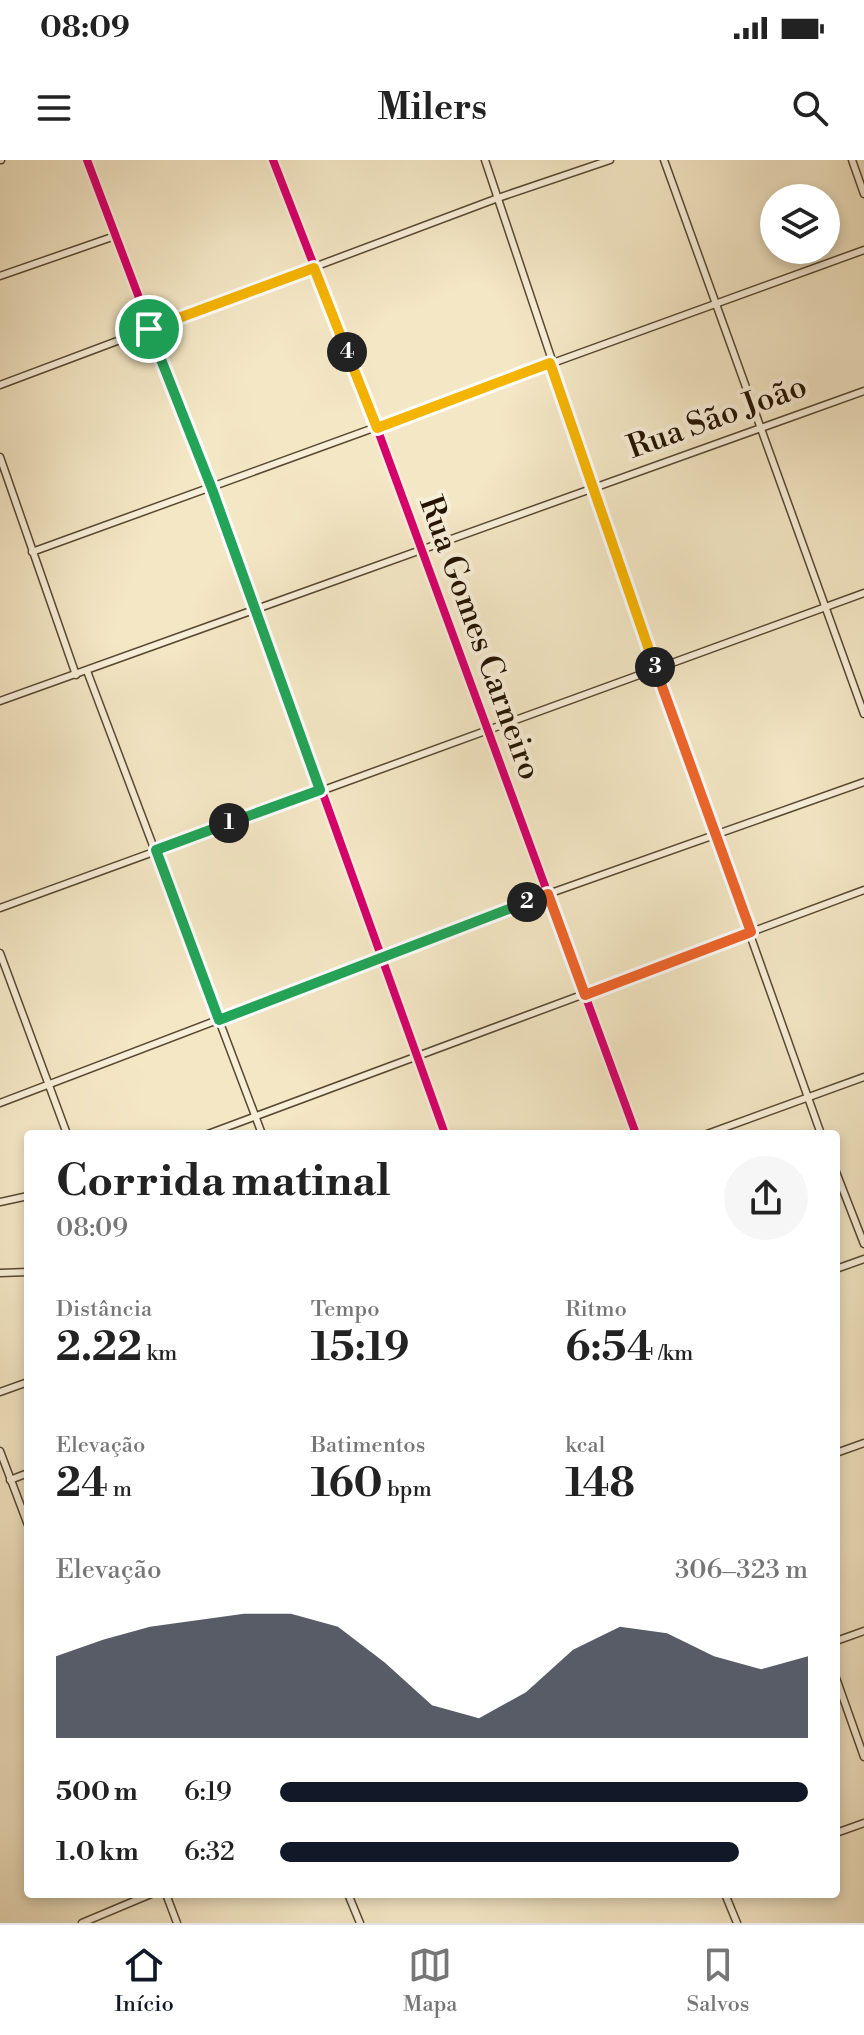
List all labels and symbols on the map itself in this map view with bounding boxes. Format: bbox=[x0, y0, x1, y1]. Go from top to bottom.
pin bbox=[115, 295, 183, 363]
pin: 4 bbox=[327, 332, 367, 372]
street label: Rua São João bbox=[622, 366, 812, 468]
street label: Rua Gomes Carneiro bbox=[410, 491, 550, 785]
pin: 3 bbox=[635, 647, 675, 687]
pin: 1 bbox=[209, 803, 249, 843]
pin: 2 bbox=[507, 882, 547, 922]

